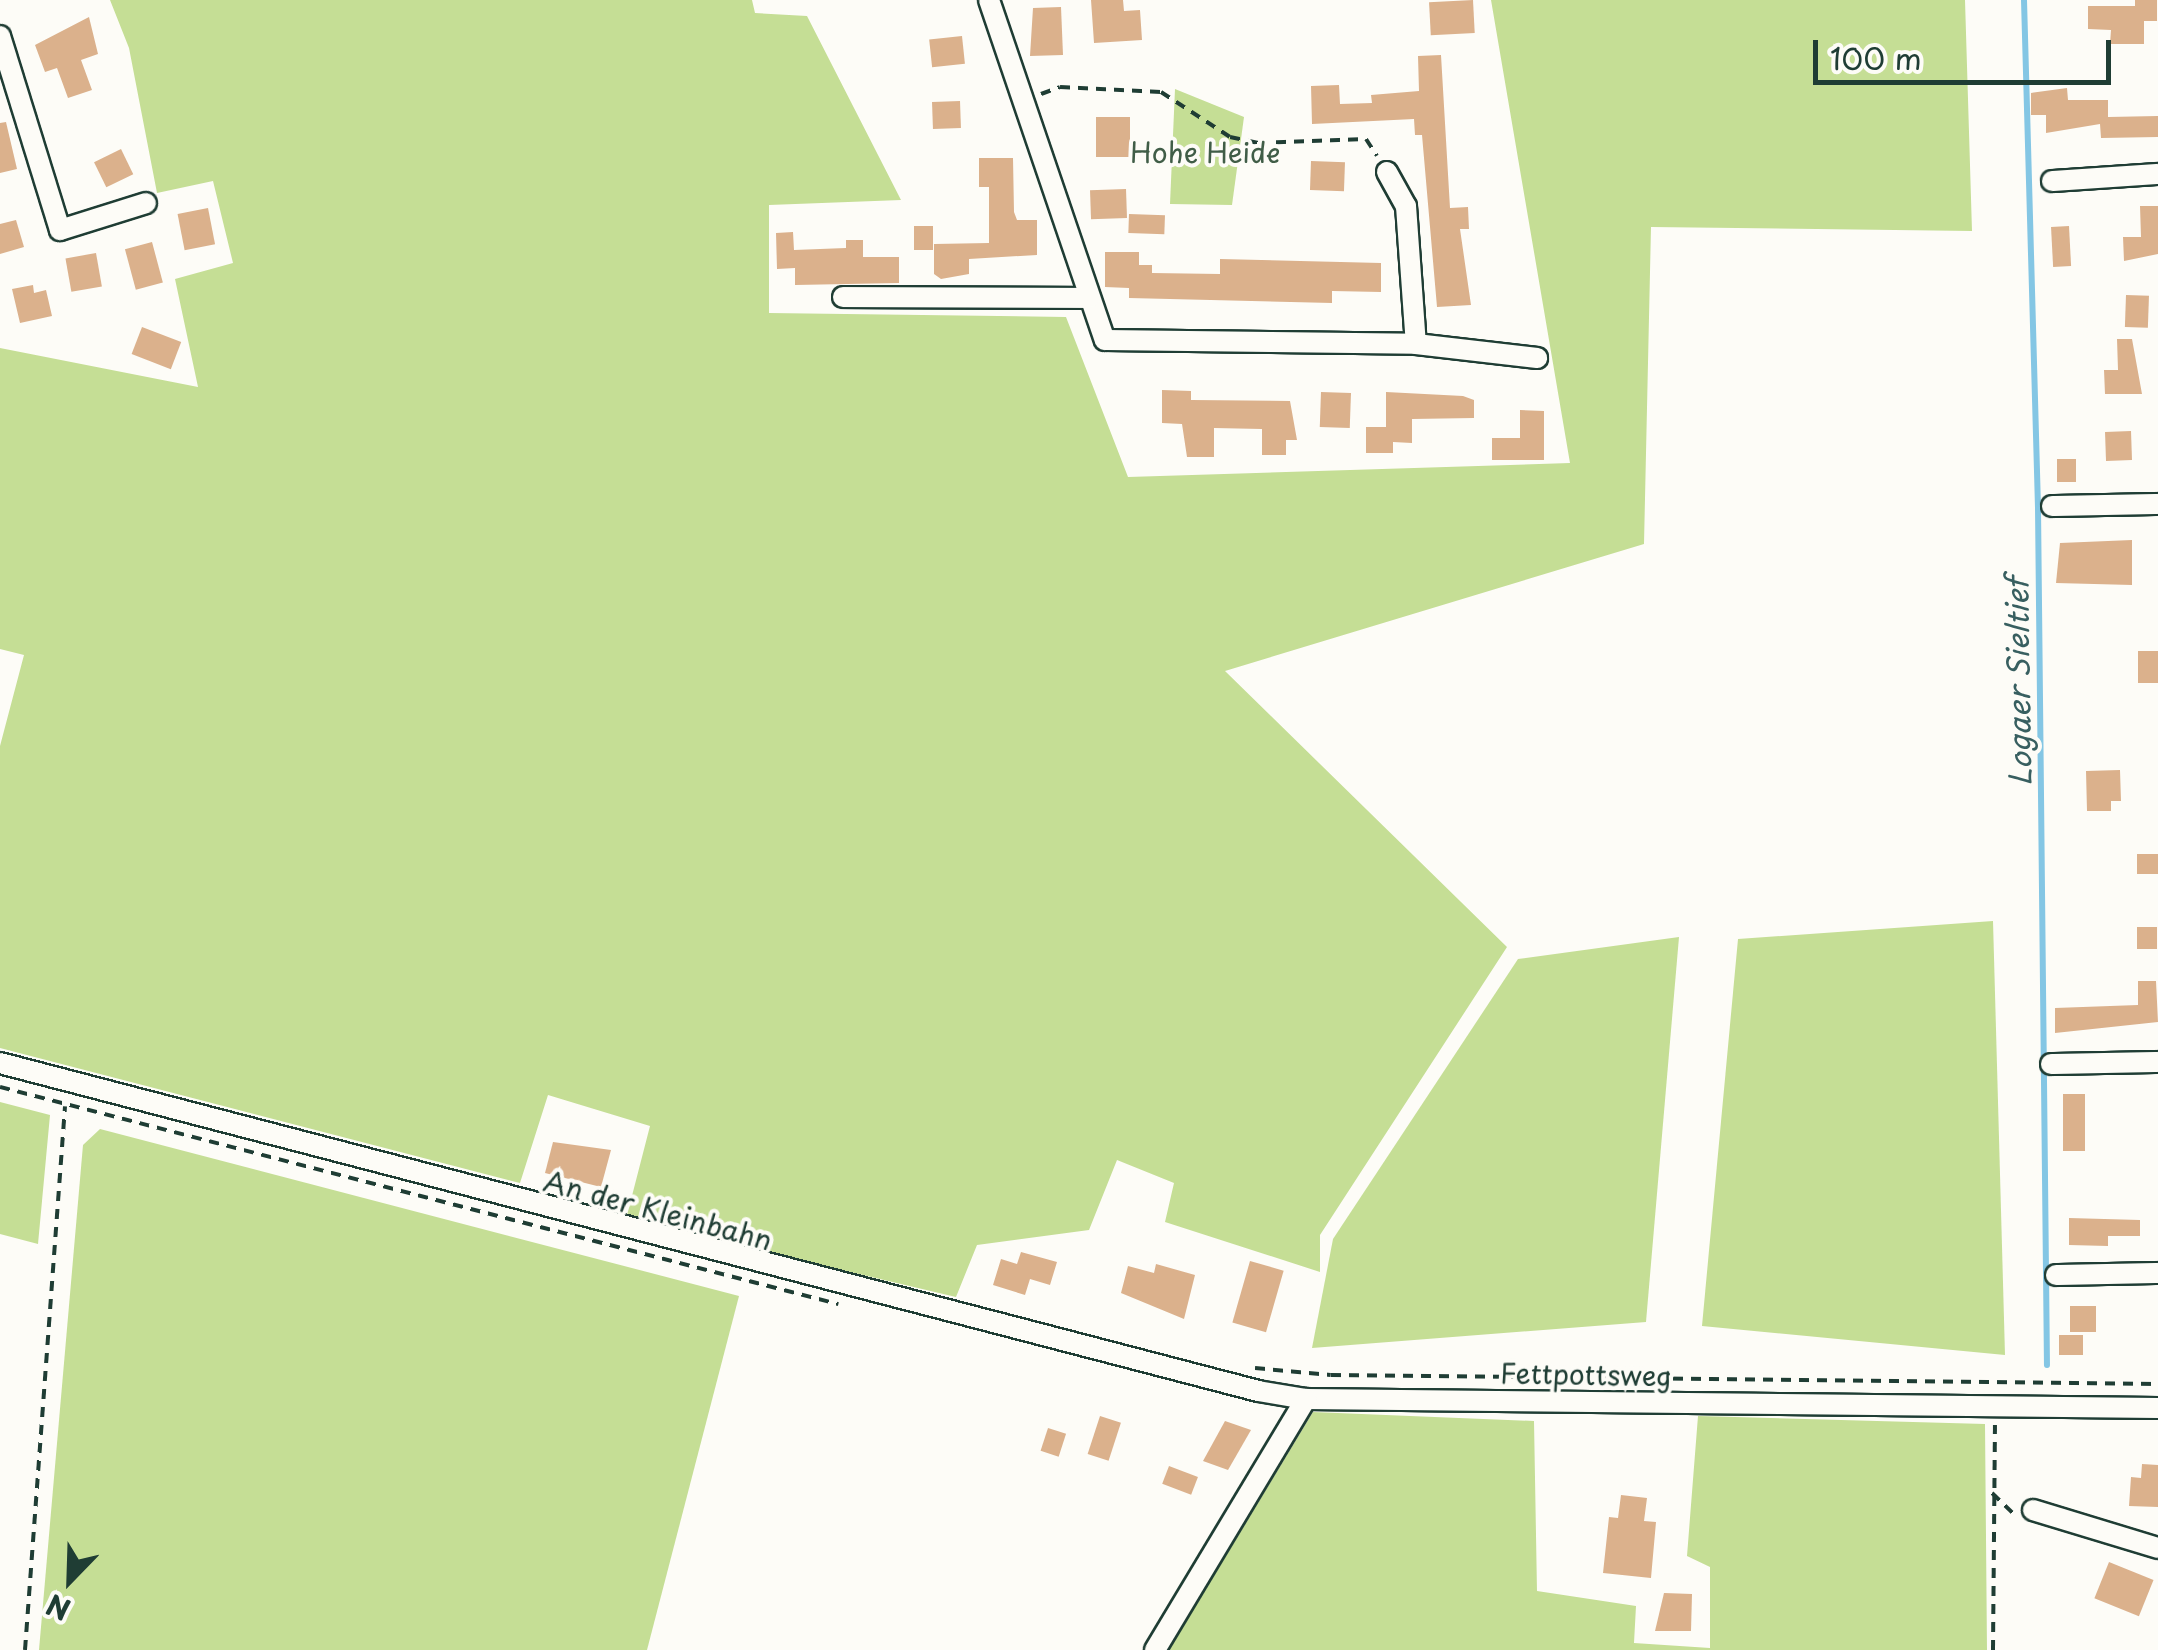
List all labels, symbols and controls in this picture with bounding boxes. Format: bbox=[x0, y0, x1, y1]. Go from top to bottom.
scale bar bbox=[1818, 20, 2116, 82]
text: 100 m bbox=[1830, 35, 1922, 80]
park label: Hohe Heide bbox=[1129, 135, 1281, 169]
water label: Logaer Sieltief bbox=[1998, 577, 2038, 787]
street label: An der Kleinbahn bbox=[541, 1164, 775, 1256]
street label: Fettpottsweg bbox=[1500, 1356, 1672, 1392]
north arrow bbox=[20, 1530, 120, 1630]
text: N bbox=[39, 1584, 77, 1632]

